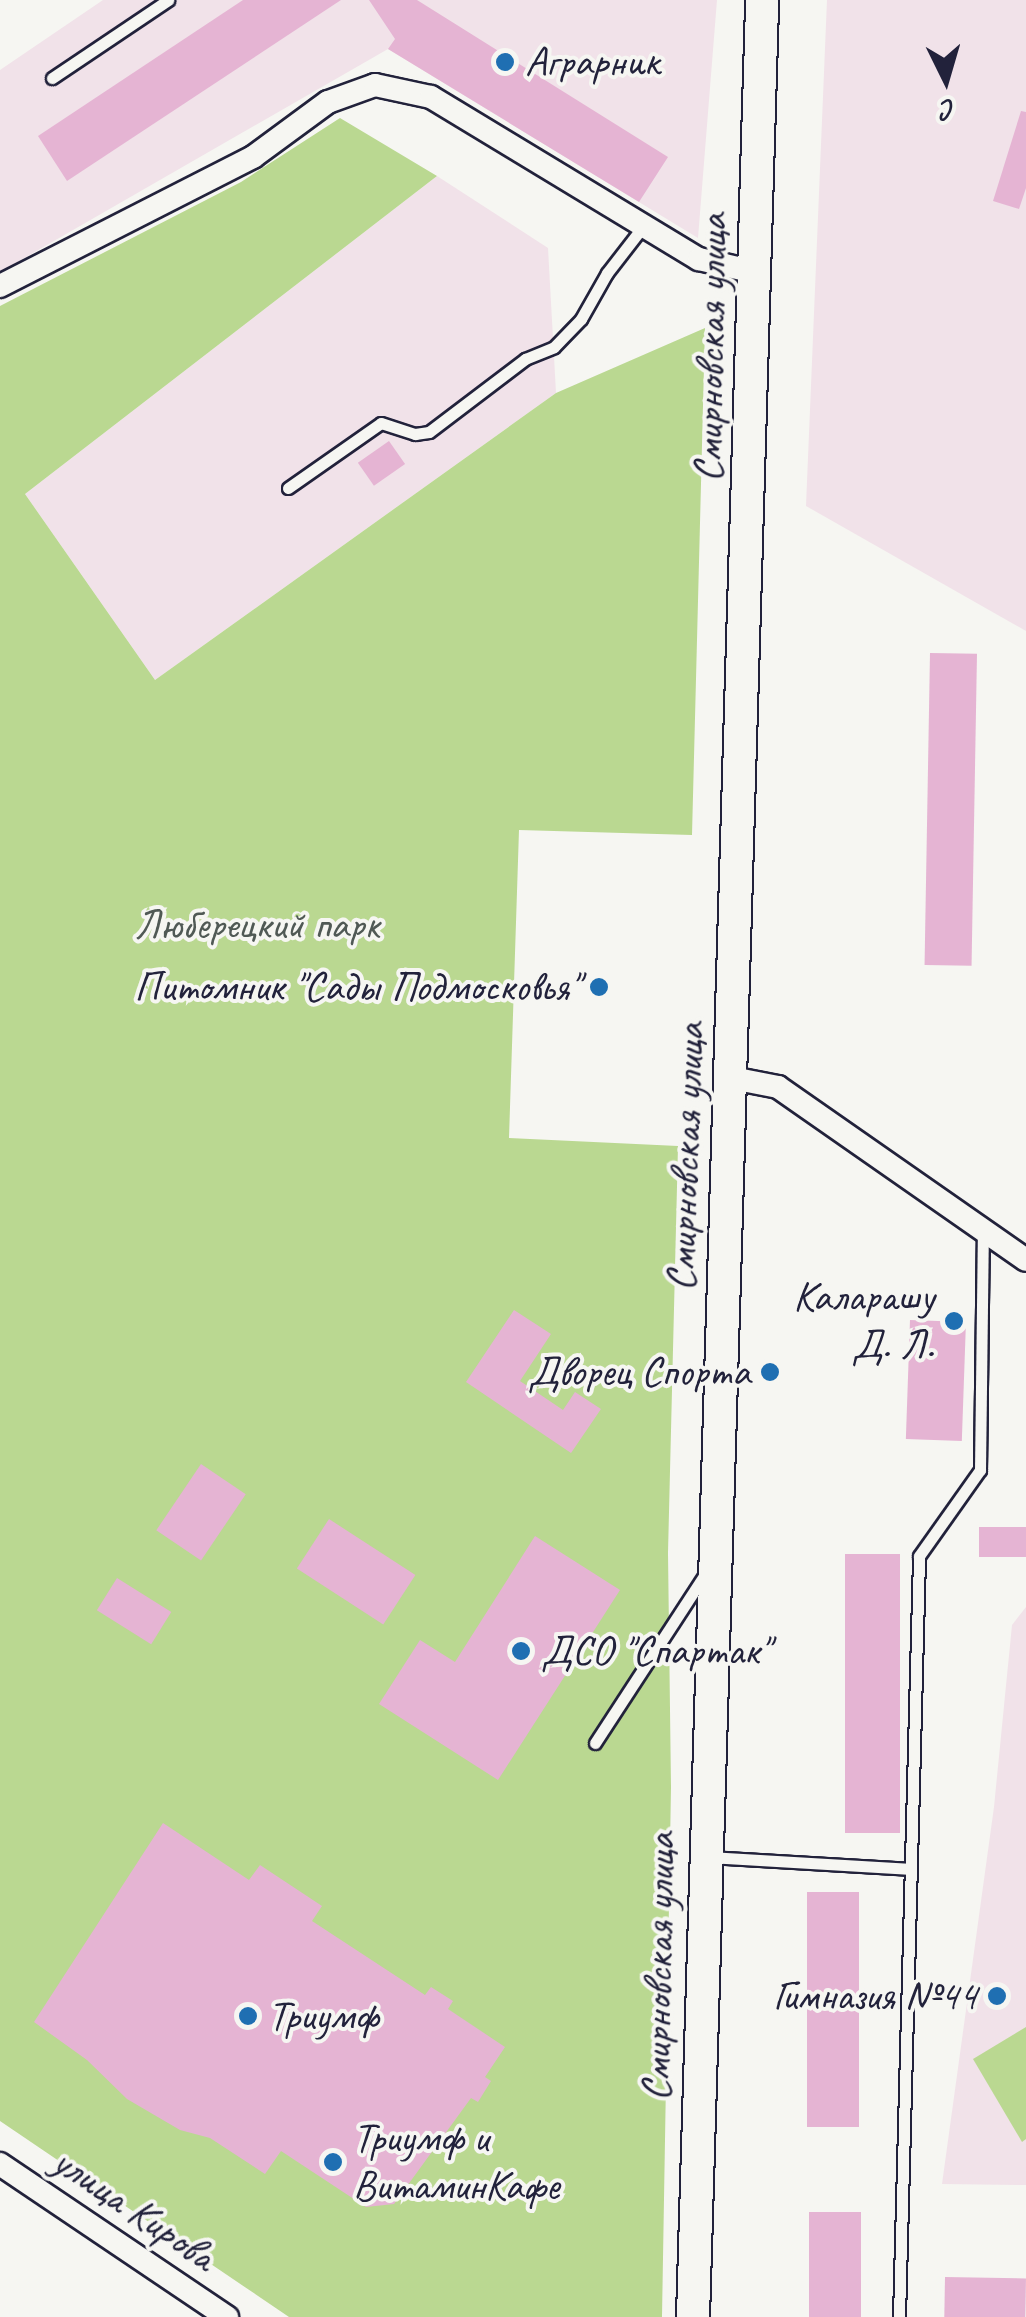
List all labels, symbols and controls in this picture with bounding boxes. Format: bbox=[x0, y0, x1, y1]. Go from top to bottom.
north arrow bbox=[896, 30, 996, 130]
place label: Аграрник bbox=[525, 37, 659, 87]
marker: Аграрник bbox=[494, 51, 516, 73]
text: С bbox=[940, 92, 957, 128]
street label: Смирновская улица bbox=[683, 212, 739, 484]
park label: Люберецкий парк bbox=[134, 900, 380, 950]
place label: Питомник "Сады Подмосковья" bbox=[134, 962, 579, 1012]
marker: Питомник "Сады Подмосковья" bbox=[588, 976, 610, 998]
street label: Смирновская улица bbox=[656, 1021, 716, 1293]
place label: Каларашу Д. Л. bbox=[793, 1272, 934, 1370]
marker: Каларашу Д. Л. bbox=[943, 1310, 965, 1332]
place label: Дворец Спорта bbox=[529, 1347, 750, 1397]
marker: Дворец Спорта bbox=[759, 1361, 781, 1383]
place label: ДСО "Спартак" bbox=[541, 1626, 769, 1676]
marker: ДСО "Спартак" bbox=[510, 1640, 532, 1662]
street label: Смирновская улица bbox=[631, 1831, 687, 2103]
place label: Гимназия №44 bbox=[773, 1971, 977, 2021]
marker: Гимназия №44 bbox=[986, 1985, 1008, 2007]
place label: Триумф bbox=[268, 1991, 378, 2041]
marker: Триумф bbox=[237, 2005, 259, 2027]
place label: Триумф и ВитаминКафе bbox=[353, 2113, 559, 2212]
street label: улица Кирова bbox=[43, 2136, 225, 2282]
marker: Триумф и ВитаминКафе bbox=[322, 2151, 344, 2173]

